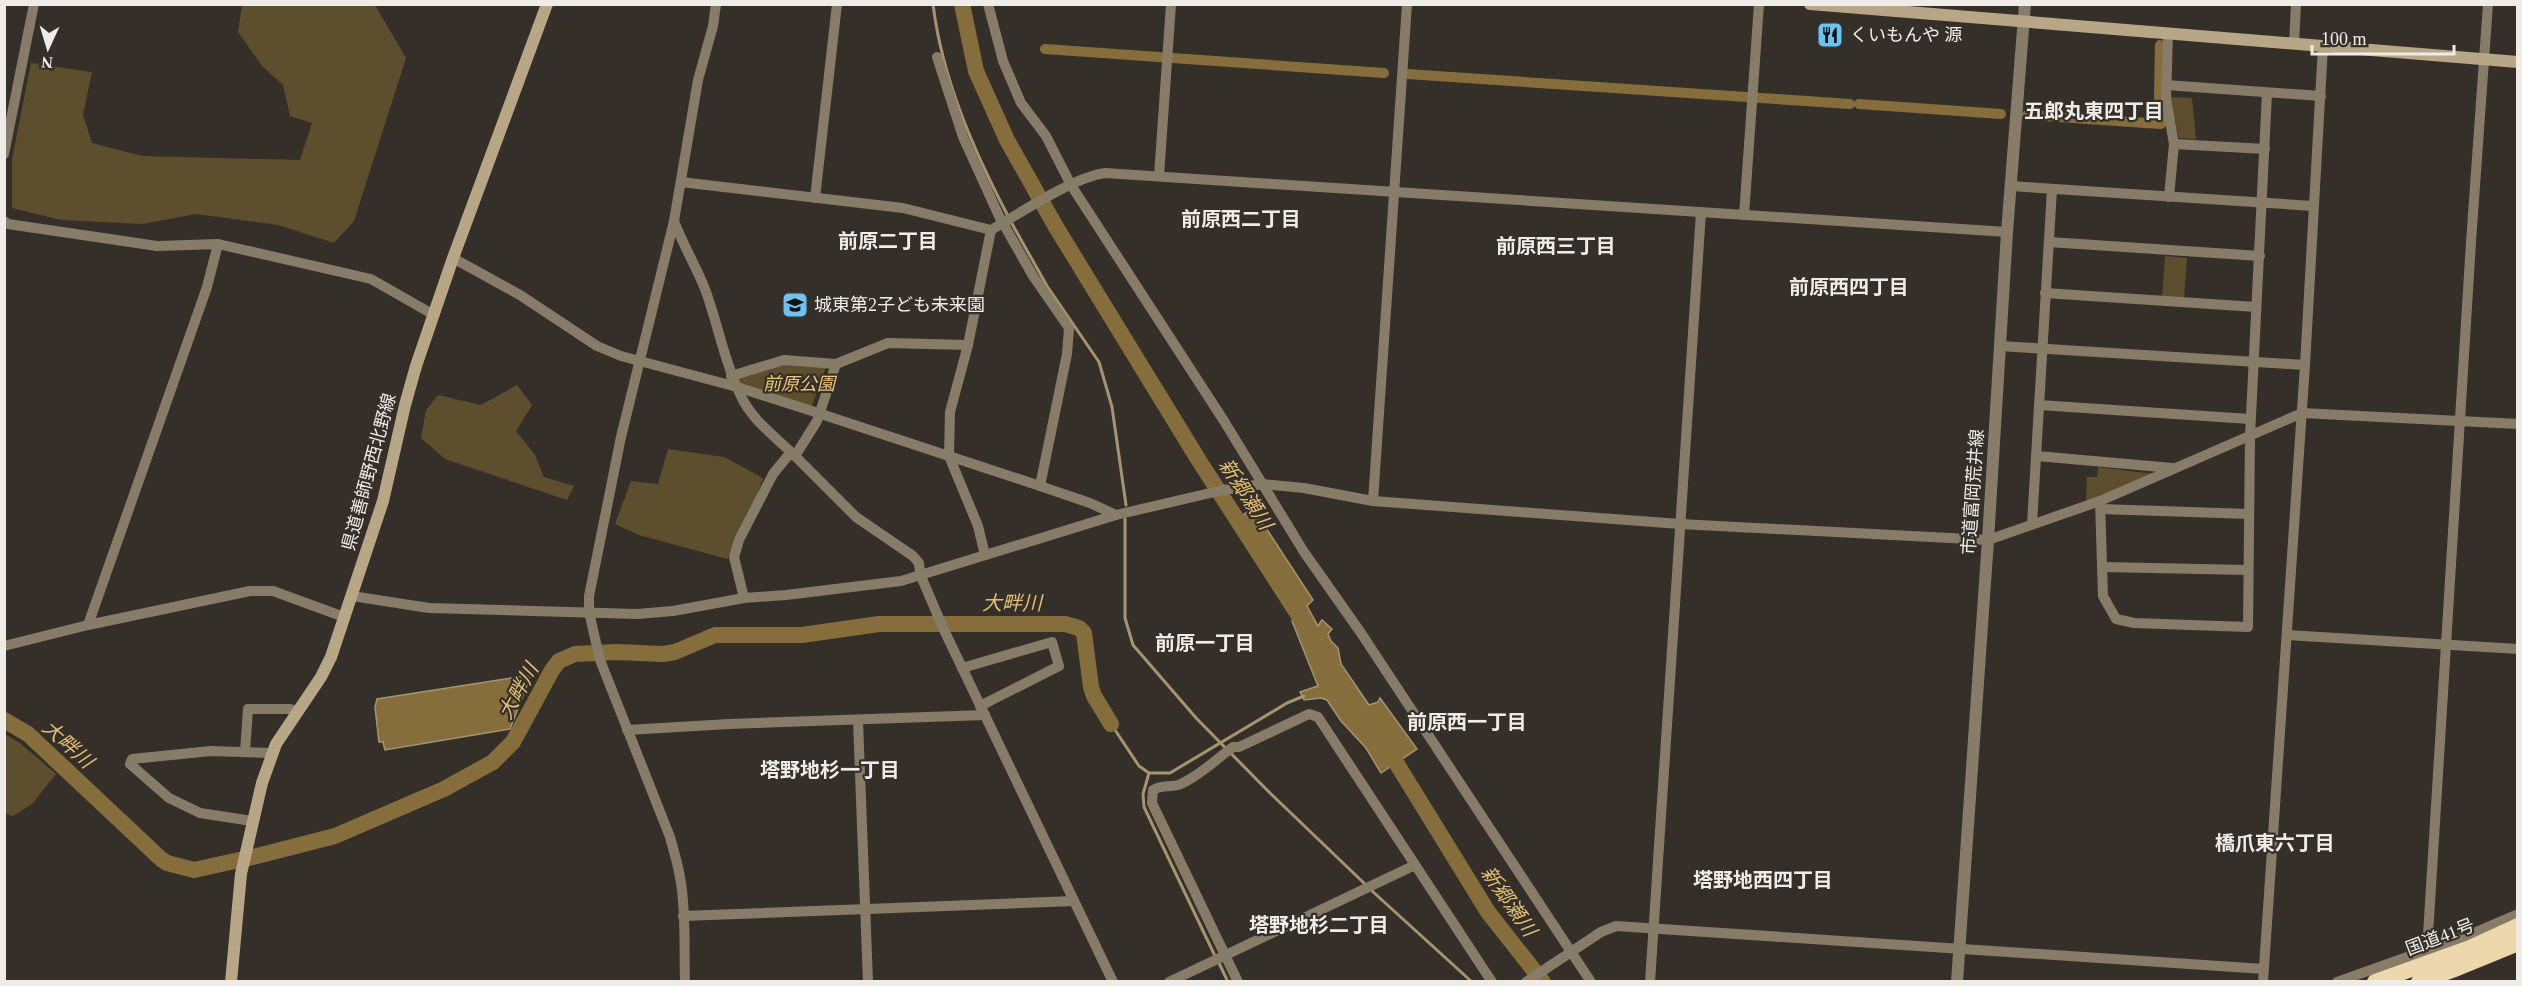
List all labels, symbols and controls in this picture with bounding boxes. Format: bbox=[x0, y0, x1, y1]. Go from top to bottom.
north arrow bbox=[18, 18, 78, 78]
scale bar bbox=[2312, 18, 2454, 56]
restaurant icon: くいもんや 源 bbox=[1815, 20, 1845, 50]
place label: くいもんや 源 bbox=[1850, 25, 1963, 45]
text: 100 m bbox=[2321, 29, 2367, 49]
text: N bbox=[40, 54, 53, 71]
district label: 五郎丸東四丁目 bbox=[2024, 100, 2164, 122]
district label: 前原西二丁目 bbox=[1181, 208, 1301, 230]
district label: 前原二丁目 bbox=[838, 230, 938, 252]
district label: 前原西三丁目 bbox=[1496, 235, 1616, 257]
district label: 前原西四丁目 bbox=[1789, 276, 1909, 298]
school or university icon: 城東第2子ども未来園 bbox=[780, 290, 810, 320]
place label: 城東第2子ども未来園 bbox=[814, 295, 985, 315]
park label: 前原公園 bbox=[763, 374, 838, 394]
street label: 県道善師野西北野線 bbox=[338, 391, 400, 553]
street label: 市道富岡荒井線 bbox=[1959, 428, 1987, 556]
water label: 新郷瀬川 bbox=[1215, 454, 1278, 535]
water label: 大畔川 bbox=[982, 592, 1044, 614]
district label: 前原一丁目 bbox=[1155, 632, 1255, 654]
water label: 大畔川 bbox=[494, 658, 543, 723]
district label: 前原西一丁目 bbox=[1407, 711, 1527, 733]
water label: 大畔川 bbox=[38, 716, 99, 774]
district label: 塔野地杉一丁目 bbox=[760, 759, 900, 781]
district label: 橋爪東六丁目 bbox=[2215, 832, 2335, 854]
water label: 新郷瀬川 bbox=[1477, 862, 1542, 942]
district label: 塔野地西四丁目 bbox=[1693, 869, 1833, 891]
district label: 塔野地杉二丁目 bbox=[1249, 914, 1389, 936]
street label: 国道41号 bbox=[2403, 915, 2477, 959]

